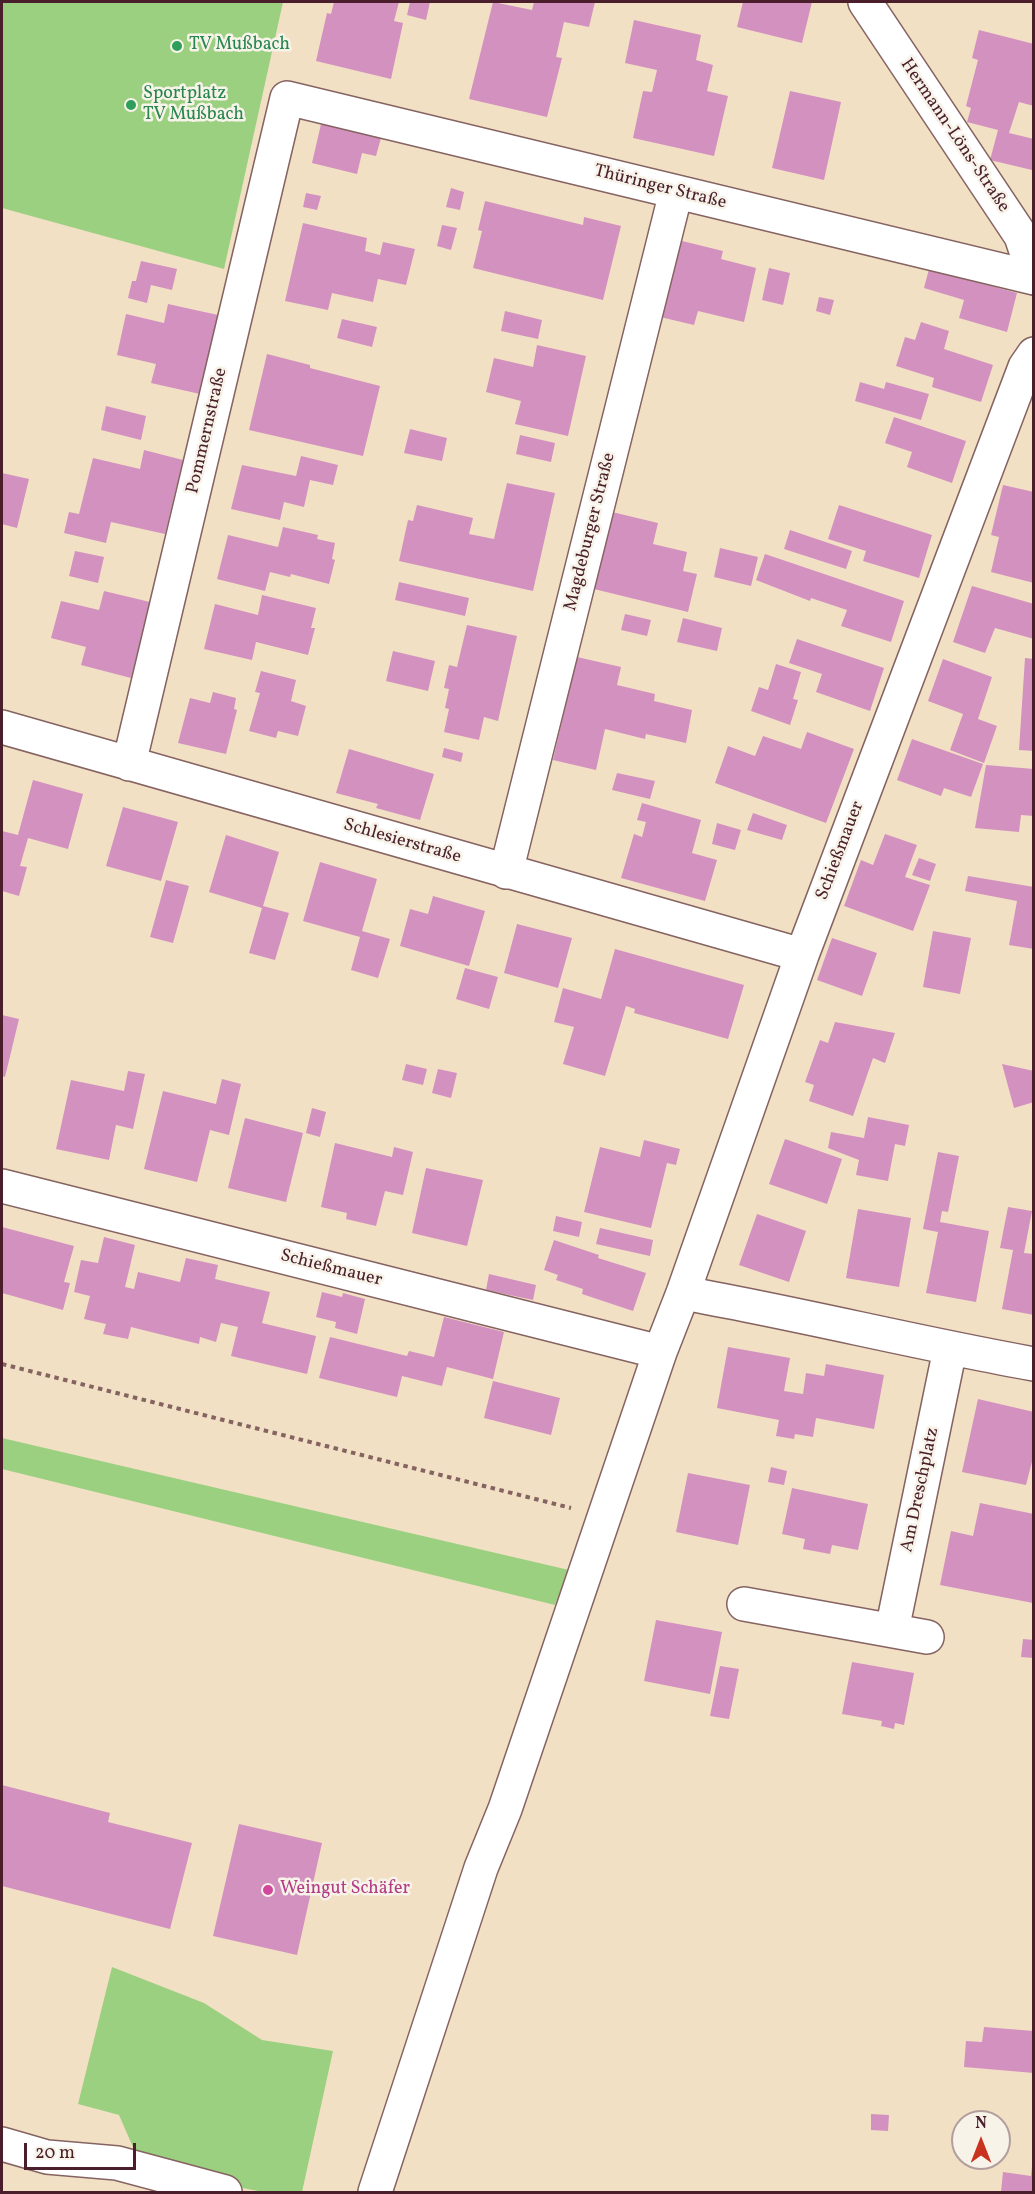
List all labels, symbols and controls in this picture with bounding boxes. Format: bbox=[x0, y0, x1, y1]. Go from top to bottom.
place label: TV Mußbach bbox=[189, 35, 290, 57]
marker: TV Mußbach bbox=[170, 39, 184, 53]
street label: Hermann-Löns-Straße bbox=[895, 55, 1013, 217]
place label: Sportplatz TV Mußbach bbox=[143, 84, 244, 127]
marker: Sportplatz TV Mußbach bbox=[124, 98, 138, 112]
street label: Thüringer Straße bbox=[592, 161, 728, 215]
street label: Pommernstraße bbox=[183, 366, 233, 496]
street label: Magdeburger Straße bbox=[561, 451, 621, 613]
street label: Schießmauer bbox=[812, 799, 870, 903]
street label: Schlesierstraße bbox=[341, 815, 463, 869]
street label: Schießmauer bbox=[278, 1246, 384, 1292]
street label: Am Dreschplatz bbox=[897, 1426, 945, 1554]
place label: Weingut Schäfer bbox=[280, 1879, 410, 1901]
marker: Weingut Schäfer bbox=[261, 1883, 275, 1897]
north arrow bbox=[951, 2110, 1011, 2170]
text: N bbox=[975, 2113, 987, 2135]
scale bar bbox=[27, 2131, 140, 2169]
text: 20 m bbox=[35, 2141, 75, 2166]

